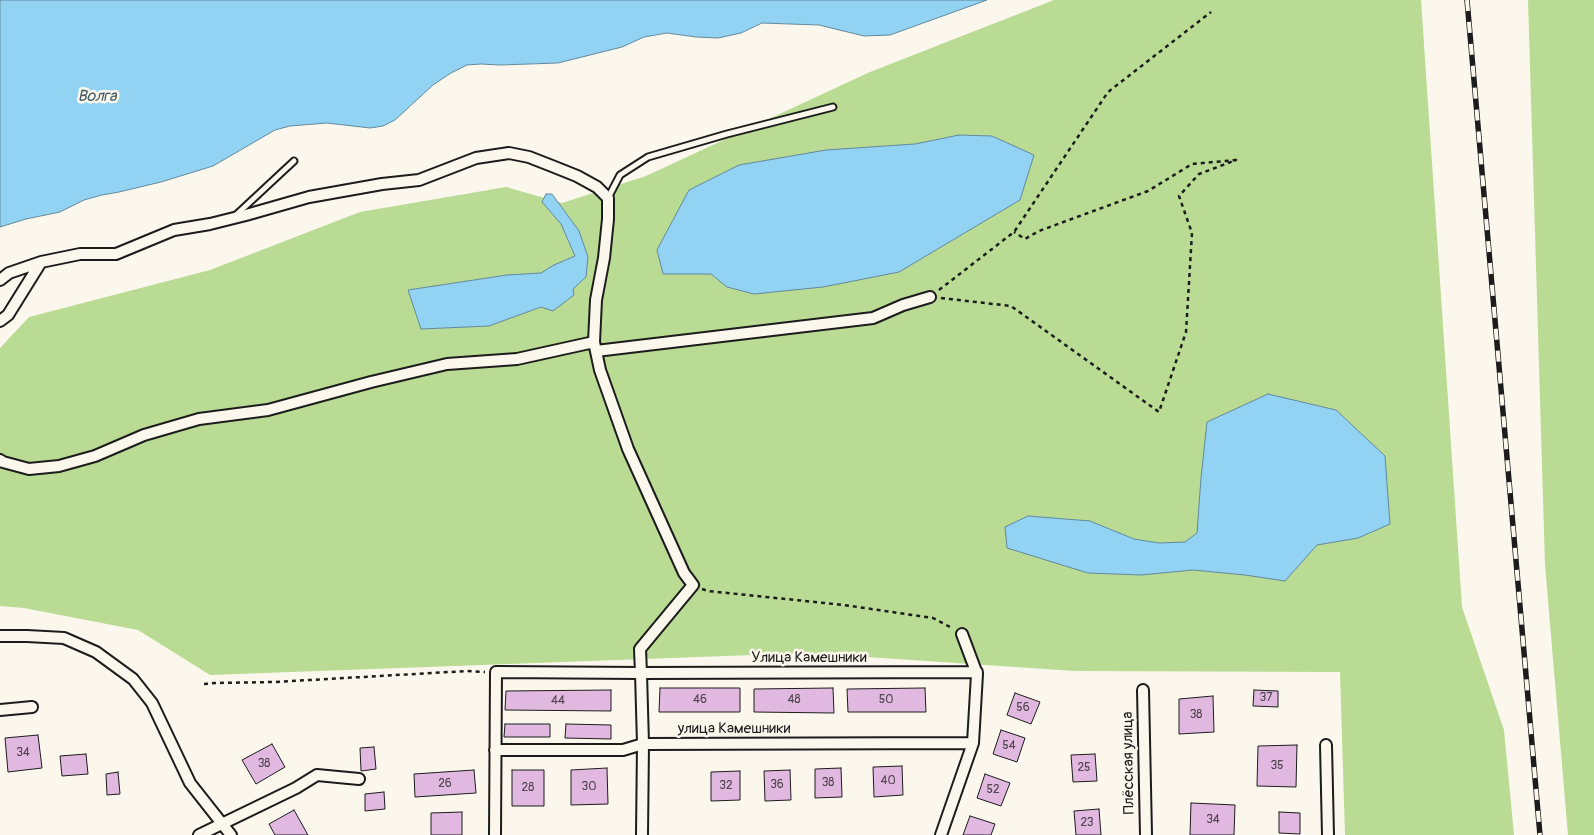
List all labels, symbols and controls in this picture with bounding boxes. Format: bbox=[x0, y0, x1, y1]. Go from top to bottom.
water label: Волга bbox=[78, 87, 116, 107]
street label: Улица Камешники bbox=[751, 649, 867, 667]
house number: 37 bbox=[1259, 691, 1273, 705]
house number: 46 bbox=[693, 693, 707, 707]
house number: 48 bbox=[787, 693, 801, 707]
house number: 50 bbox=[879, 693, 893, 707]
house number: 44 bbox=[551, 694, 565, 708]
house number: 56 bbox=[1016, 701, 1030, 715]
house number: 38 bbox=[1190, 708, 1202, 722]
street label: Плёсская улица bbox=[1119, 712, 1139, 814]
street label: улица Камешники bbox=[678, 720, 790, 738]
house number: 54 bbox=[1002, 739, 1016, 753]
house number: 34 bbox=[16, 746, 30, 760]
house number: 38 bbox=[258, 757, 270, 771]
house number: 35 bbox=[1270, 759, 1284, 773]
house number: 25 bbox=[1077, 761, 1091, 775]
house number: 40 bbox=[880, 774, 896, 788]
house number: 38 bbox=[822, 776, 834, 790]
house number: 26 bbox=[438, 777, 452, 791]
house number: 36 bbox=[770, 778, 784, 792]
house number: 32 bbox=[719, 779, 733, 793]
house number: 30 bbox=[582, 780, 596, 794]
house number: 28 bbox=[522, 781, 534, 795]
house number: 52 bbox=[986, 783, 1000, 797]
house number: 34 bbox=[1206, 813, 1220, 827]
house number: 23 bbox=[1080, 816, 1094, 830]

